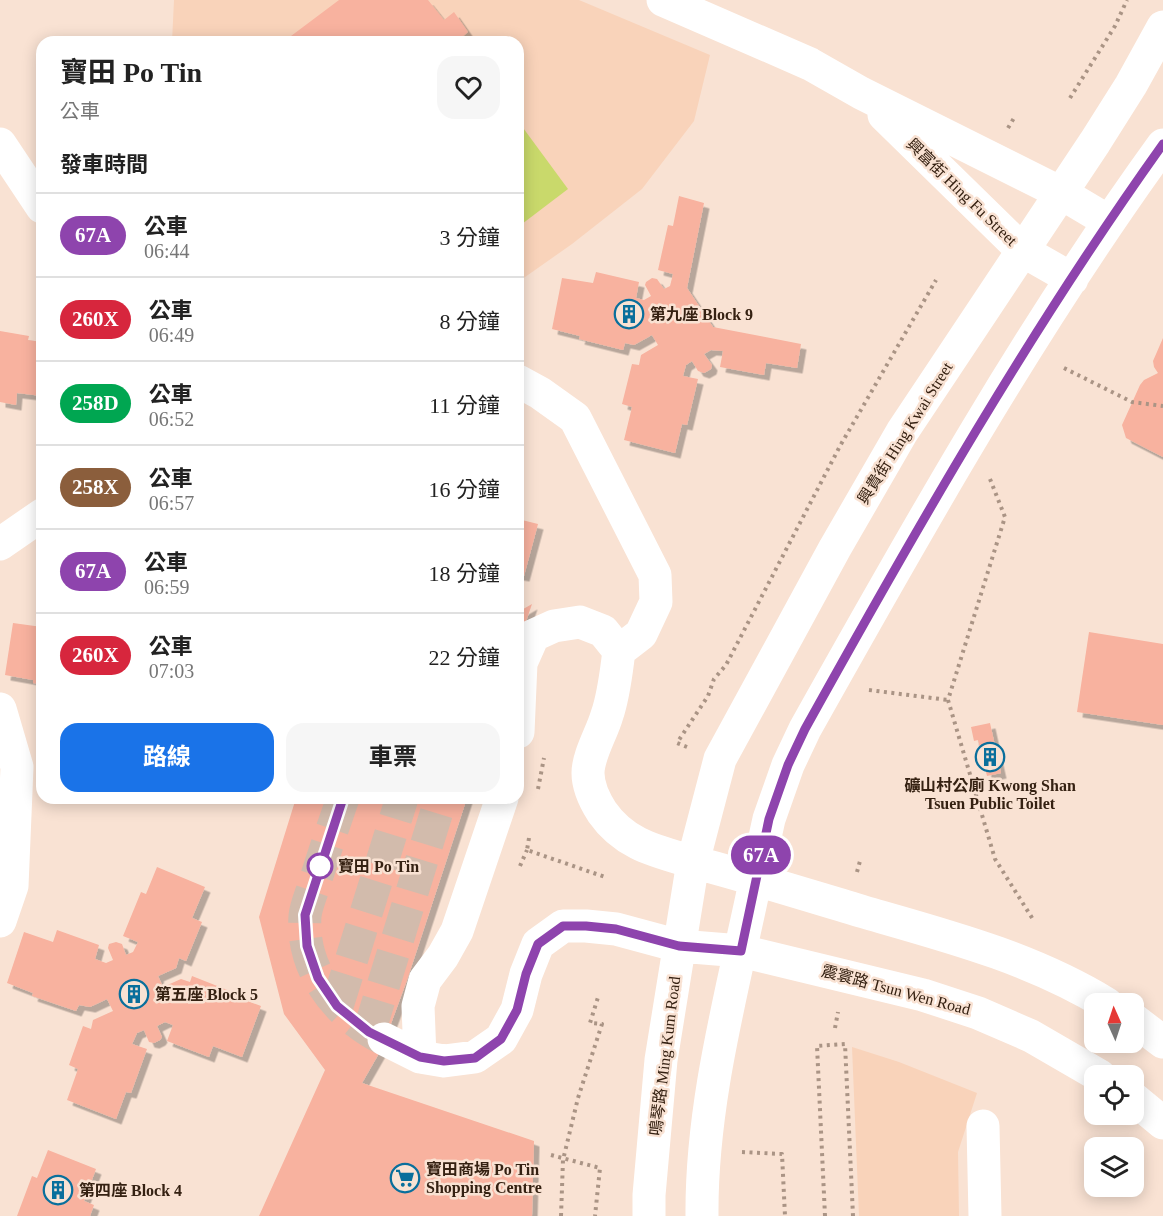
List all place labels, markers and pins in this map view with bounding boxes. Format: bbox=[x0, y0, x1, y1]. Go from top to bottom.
building icon: 第九座 Block 9 bbox=[613, 298, 645, 330]
place label: 第九座 Block 9 bbox=[650, 305, 753, 323]
building icon: 礦山村公廁 Kwong Shan Tsuen Public Toilet bbox=[974, 741, 1006, 773]
place label: 礦山村公廁 Kwong Shan Tsuen Public Toilet bbox=[904, 776, 1076, 812]
marker: 寶田 Po Tin bbox=[307, 853, 333, 879]
place label: 寶田 Po Tin bbox=[338, 857, 419, 875]
building icon: 第五座 Block 5 bbox=[118, 978, 150, 1010]
place label: 第五座 Block 5 bbox=[155, 985, 258, 1003]
place label: 寶田商場 Po Tin Shopping Centre bbox=[426, 1160, 542, 1197]
supermarket icon: 寶田商場 Po Tin Shopping Centre bbox=[389, 1162, 421, 1194]
building icon: 第四座 Block 4 bbox=[42, 1174, 74, 1206]
place label: 第四座 Block 4 bbox=[79, 1181, 182, 1199]

